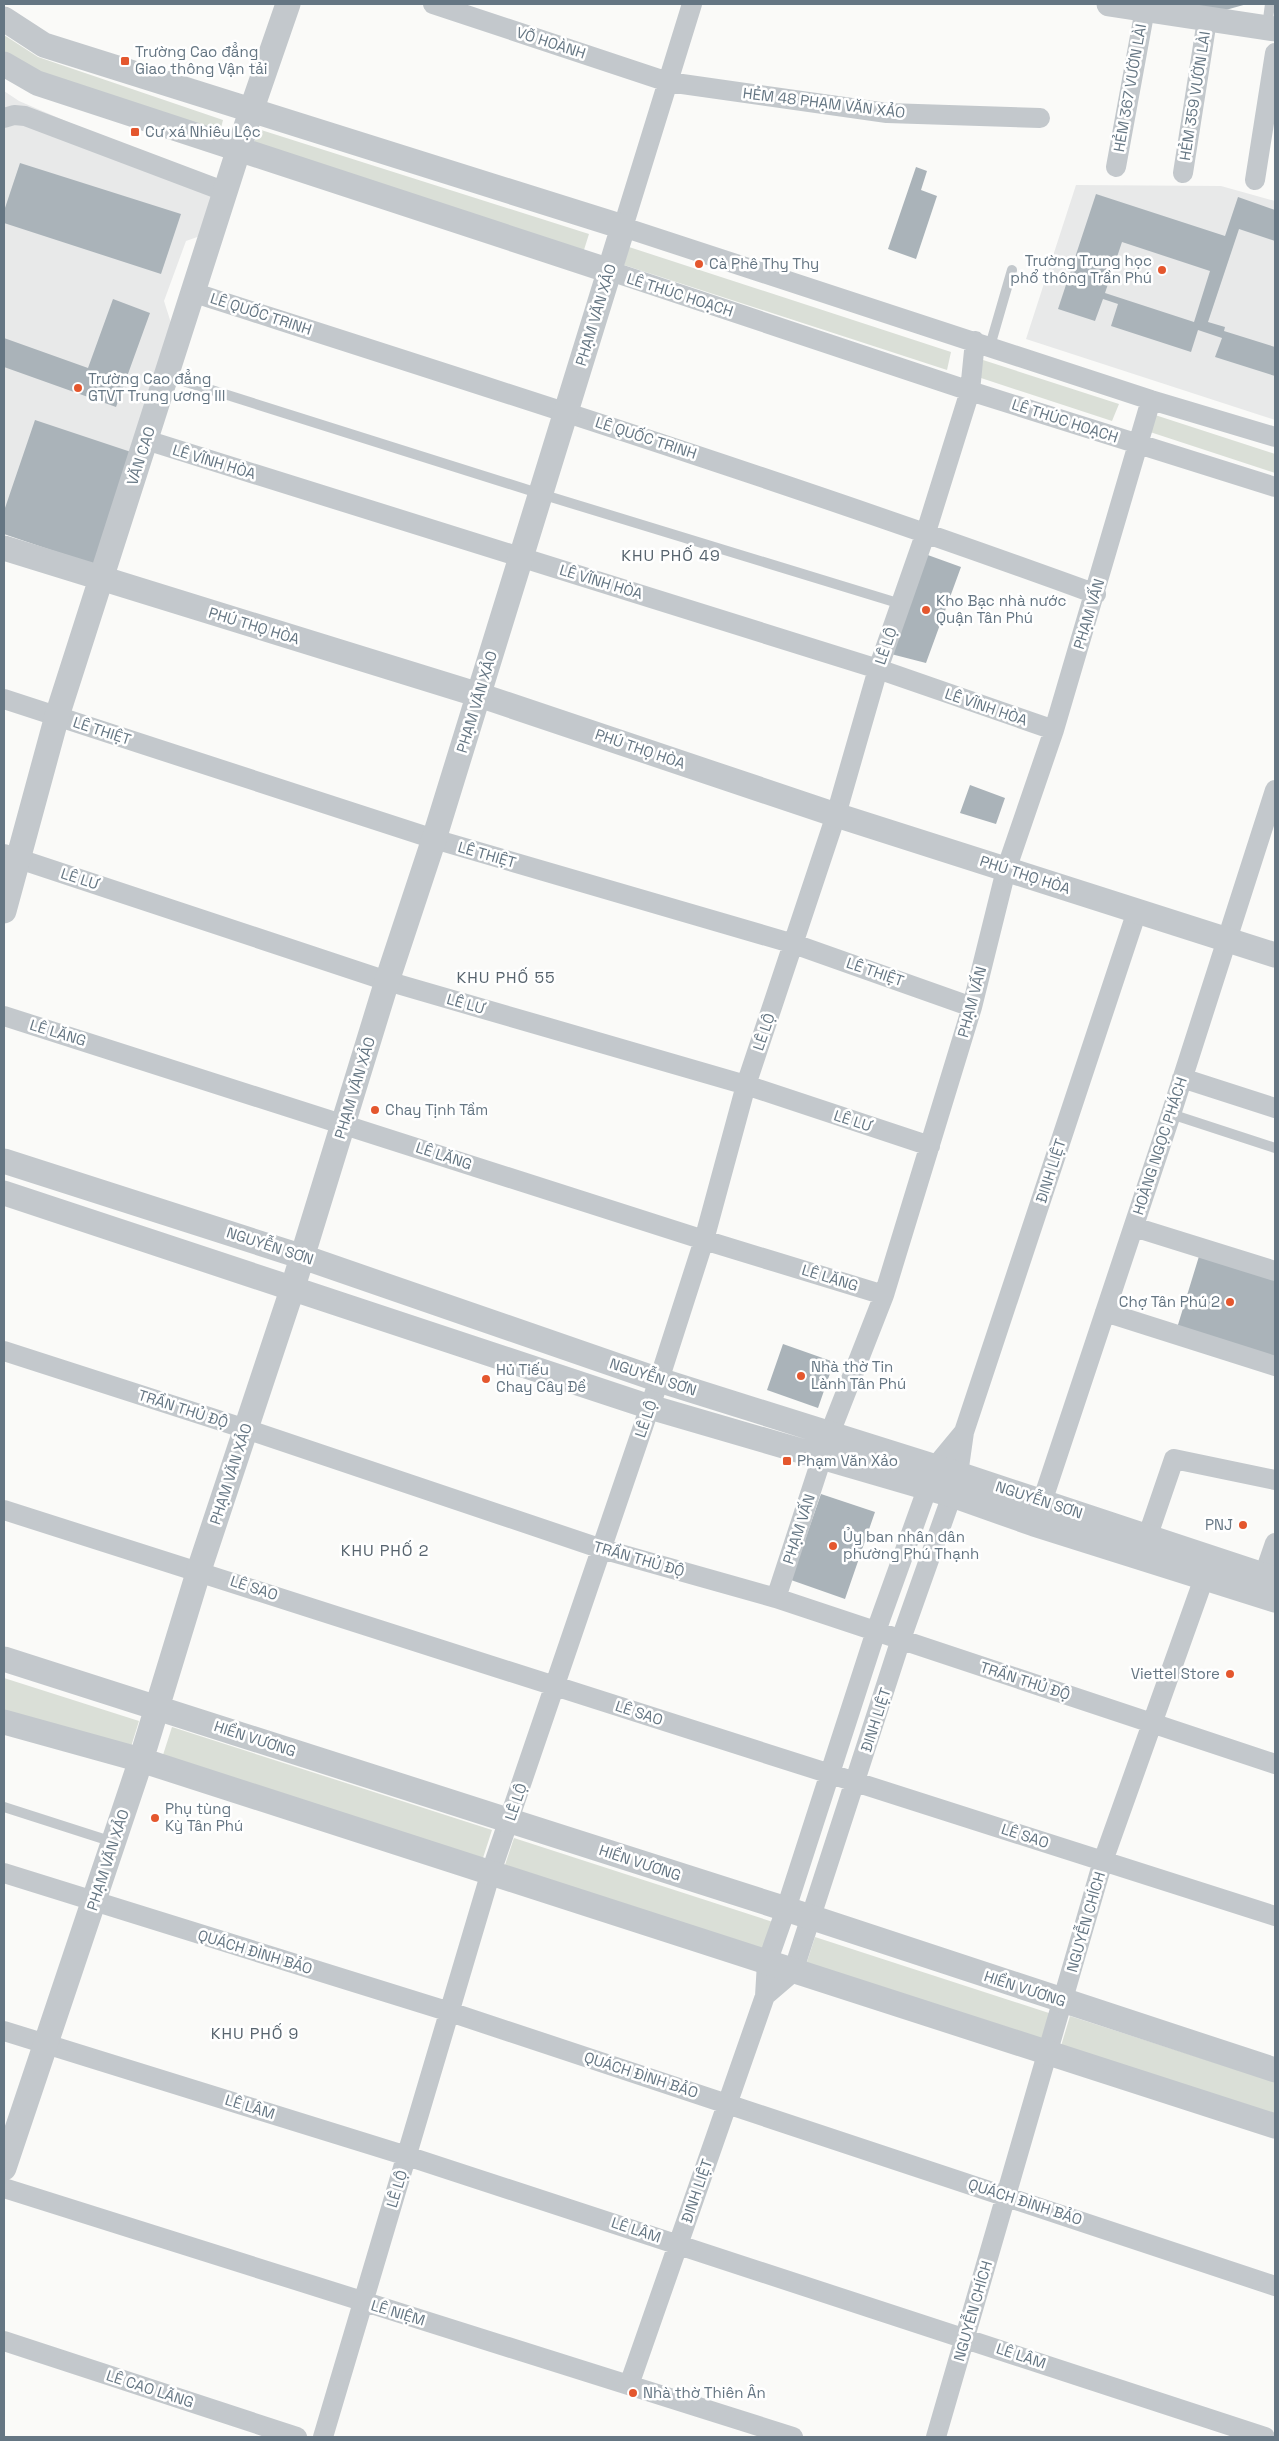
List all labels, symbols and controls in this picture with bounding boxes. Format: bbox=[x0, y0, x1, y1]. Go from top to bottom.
street label: VÕ HOÀNH bbox=[514, 22, 588, 63]
street label: HẺM 367 VƯỜN LÀI bbox=[1109, 22, 1150, 154]
street label: HẺM 359 VƯỜN LÀI bbox=[1175, 30, 1214, 162]
place label: Trường Cao đẳng Giao thông Vận tải bbox=[135, 42, 268, 78]
marker: Trường Cao đẳng Giao thông Vận tải bbox=[119, 55, 131, 67]
street label: HẺM 48 PHẠM VĂN XẢO bbox=[742, 83, 906, 122]
place label: Cư xá Nhiêu Lộc bbox=[145, 122, 261, 141]
marker: Cư xá Nhiêu Lộc bbox=[129, 126, 141, 138]
place label: Trường Trung học phổ thông Trần Phú bbox=[1010, 251, 1152, 287]
place label: Cà Phê Thy Thy bbox=[709, 254, 819, 273]
marker: Cà Phê Thy Thy bbox=[693, 258, 705, 270]
street label: PHẠM VĂN XẢO bbox=[571, 262, 620, 368]
marker: Trường Trung học phổ thông Trần Phú bbox=[1156, 264, 1168, 276]
street label: LÊ THÚC HOẠCH bbox=[625, 268, 736, 321]
street label: LÊ QUỐC TRINH bbox=[208, 287, 315, 339]
place label: Trường Cao đẳng GTVT Trung ương III bbox=[88, 369, 225, 405]
marker: Trường Cao đẳng GTVT Trung ương III bbox=[72, 382, 84, 394]
street label: LÊ THÚC HOẠCH bbox=[1010, 394, 1121, 447]
street label: LÊ QUỐC TRINH bbox=[593, 411, 700, 463]
street label: VĂN CAO bbox=[122, 424, 159, 488]
street label: LÊ VĨNH HÒA bbox=[170, 440, 259, 483]
district label: KHU PHỐ 49 bbox=[621, 545, 721, 566]
street label: LÊ VĨNH HÒA bbox=[557, 560, 646, 603]
street label: PHẠM VẤN bbox=[1068, 576, 1108, 651]
place label: Kho Bạc nhà nước Quận Tân Phú bbox=[936, 591, 1066, 627]
street label: PHÚ THỌ HÒA bbox=[206, 603, 302, 649]
marker: Kho Bạc nhà nước Quận Tân Phú bbox=[920, 604, 932, 616]
street label: LÊ LỘ bbox=[870, 625, 901, 667]
street label: PHẠM VĂN XẢO bbox=[452, 649, 501, 755]
street label: LÊ VĨNH HÒA bbox=[942, 684, 1030, 730]
street label: LÊ THIỆT bbox=[71, 712, 134, 749]
street label: PHÚ THỌ HÒA bbox=[593, 724, 688, 773]
street label: LÊ THIỆT bbox=[456, 837, 519, 872]
street label: PHÚ THỌ HÒA bbox=[977, 851, 1073, 898]
street label: LÊ LƯ bbox=[59, 863, 102, 894]
street label: LÊ THIỆT bbox=[844, 953, 907, 990]
street label: PHẠM VẤN bbox=[952, 964, 990, 1040]
district label: KHU PHỐ 55 bbox=[456, 967, 556, 988]
street label: LÊ LƯ bbox=[445, 989, 488, 1018]
street label: LÊ LỘ bbox=[748, 1011, 779, 1053]
street label: LÊ LĂNG bbox=[28, 1015, 89, 1050]
street label: PHẠM VĂN XẢO bbox=[330, 1035, 379, 1141]
street label: HOÀNG NGỌC PHÁCH bbox=[1128, 1074, 1191, 1217]
place label: Chay Tịnh Tầm bbox=[385, 1100, 488, 1119]
marker: Chay Tịnh Tầm bbox=[369, 1104, 381, 1116]
street label: LÊ LƯ bbox=[832, 1105, 875, 1136]
street label: ĐINH LIỆT bbox=[1031, 1136, 1070, 1205]
street label: LÊ LĂNG bbox=[414, 1138, 475, 1174]
street label: NGUYỄN SƠN bbox=[224, 1221, 317, 1269]
street label: LÊ LĂNG bbox=[800, 1260, 861, 1295]
place label: Chợ Tân Phú 2 bbox=[1119, 1292, 1220, 1311]
marker: Chợ Tân Phú 2 bbox=[1224, 1296, 1236, 1308]
street label: NGUYỄN SƠN bbox=[607, 1352, 700, 1400]
place label: Nhà thờ Tin Lành Tân Phú bbox=[811, 1357, 906, 1393]
place label: Hủ Tiếu Chay Cây Đề bbox=[496, 1360, 586, 1396]
marker: Nhà thờ Tin Lành Tân Phú bbox=[795, 1370, 807, 1382]
marker: Hủ Tiếu Chay Cây Đề bbox=[480, 1373, 492, 1385]
street label: TRẦN THỦ ĐỘ bbox=[136, 1384, 231, 1432]
street label: LÊ LỘ bbox=[630, 1398, 661, 1440]
street label: PHẠM VĂN XẢO bbox=[205, 1421, 256, 1527]
place label: Phạm Văn Xảo bbox=[797, 1451, 898, 1470]
marker: Phạm Văn Xảo bbox=[781, 1455, 793, 1467]
street label: NGUYỄN SƠN bbox=[993, 1475, 1086, 1523]
street label: PHẠM VẤN bbox=[777, 1491, 819, 1566]
place label: PNJ bbox=[1205, 1515, 1233, 1534]
marker: PNJ bbox=[1237, 1519, 1249, 1531]
place label: Ủy ban nhân dân phường Phú Thạnh bbox=[843, 1527, 979, 1563]
street label: TRẦN THỦ ĐỘ bbox=[592, 1536, 687, 1581]
district label: KHU PHỐ 2 bbox=[341, 1540, 429, 1561]
marker: Ủy ban nhân dân phường Phú Thạnh bbox=[827, 1540, 839, 1552]
street label: LÊ SAO bbox=[228, 1571, 280, 1604]
street label: TRẦN THỦ ĐỘ bbox=[978, 1656, 1073, 1704]
place label: Viettel Store bbox=[1131, 1664, 1220, 1683]
marker: Viettel Store bbox=[1224, 1668, 1236, 1680]
street label: ĐINH LIỆT bbox=[856, 1685, 895, 1754]
street label: LÊ SAO bbox=[613, 1696, 665, 1729]
street label: HIỀN VƯƠNG bbox=[212, 1715, 299, 1761]
street label: LÊ LỘ bbox=[500, 1781, 531, 1823]
place label: Phụ tùng Kỳ Tân Phú bbox=[165, 1799, 243, 1835]
street label: PHẠM VĂN XẢO bbox=[82, 1807, 133, 1913]
marker: Phụ tùng Kỳ Tân Phú bbox=[149, 1812, 161, 1824]
street label: LÊ SAO bbox=[999, 1819, 1051, 1852]
street label: HIỀN VƯƠNG bbox=[597, 1839, 684, 1885]
street label: NGUYỄN CHÍCH bbox=[1060, 1869, 1109, 1974]
street label: QUÁCH ĐÌNH BẢO bbox=[196, 1925, 315, 1978]
street label: HIỀN VƯƠNG bbox=[982, 1965, 1069, 2011]
district label: KHU PHỐ 9 bbox=[211, 2023, 299, 2044]
street label: QUÁCH ĐÌNH BẢO bbox=[582, 2047, 701, 2102]
street label: LÊ LÂM bbox=[223, 2090, 277, 2123]
street label: ĐINH LIỆT bbox=[677, 2156, 716, 2225]
street label: LÊ LỘ bbox=[382, 2168, 411, 2210]
street label: QUÁCH ĐÌNH BẢO bbox=[966, 2174, 1085, 2229]
street label: LÊ LÂM bbox=[609, 2213, 663, 2246]
street label: NGUYỄN CHÍCH bbox=[947, 2258, 996, 2363]
street label: LÊ NIỆM bbox=[369, 2295, 427, 2330]
street label: LÊ LÂM bbox=[994, 2339, 1048, 2372]
street label: LÊ CAO LÃNG bbox=[104, 2365, 196, 2412]
place label: Nhà thờ Thiên Ân bbox=[643, 2383, 766, 2402]
marker: Nhà thờ Thiên Ân bbox=[627, 2387, 639, 2399]

